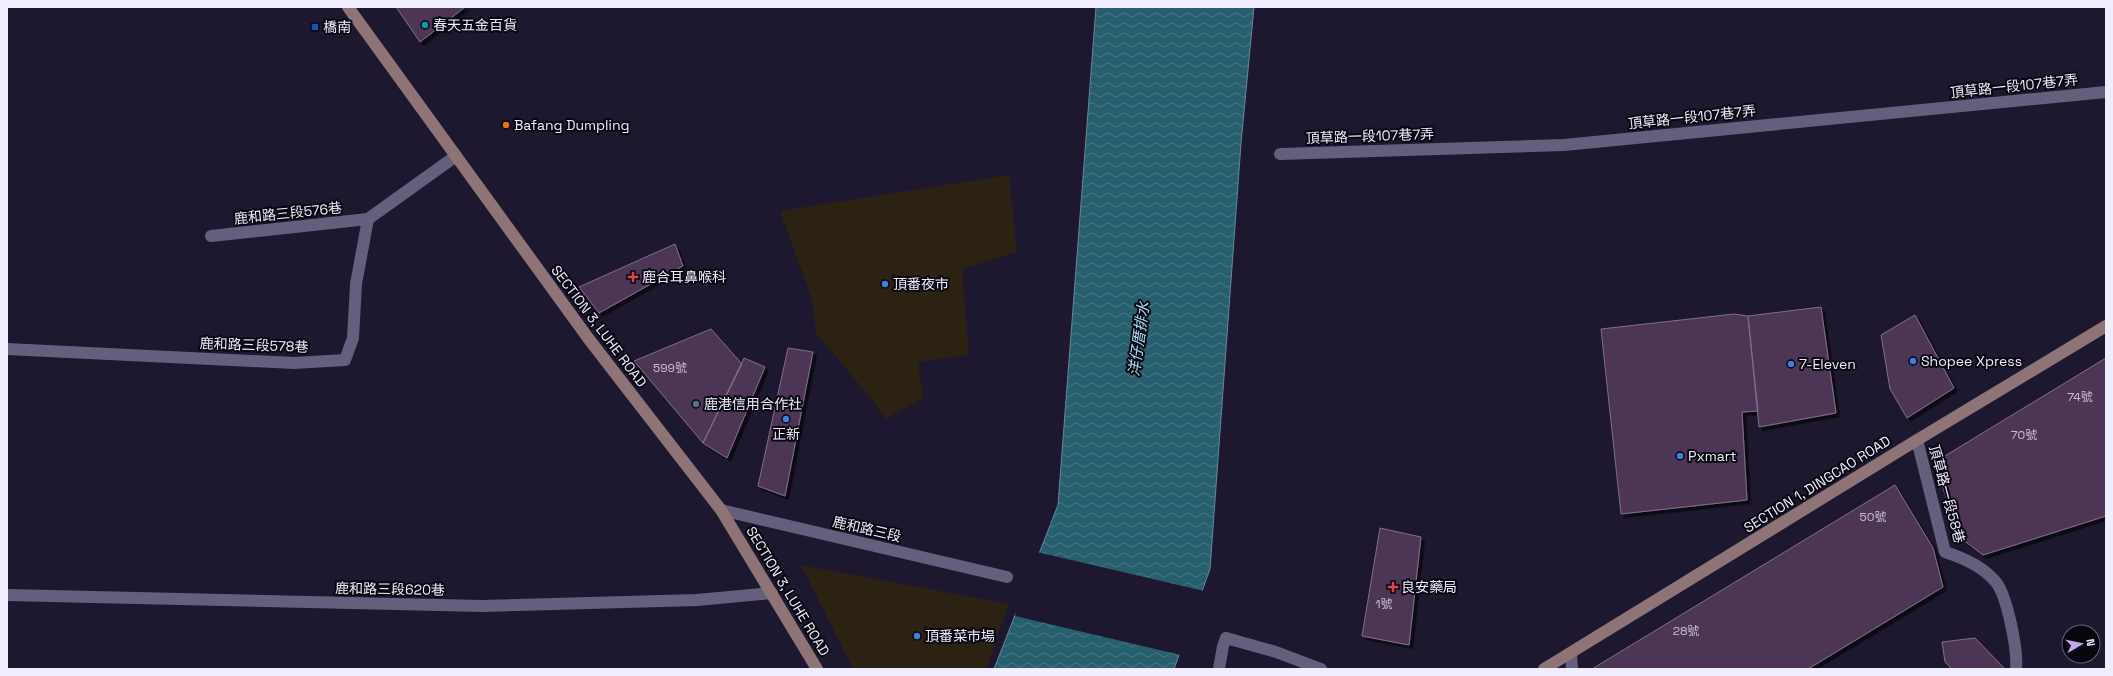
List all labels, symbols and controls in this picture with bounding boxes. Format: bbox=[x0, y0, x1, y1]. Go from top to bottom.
place label: 春天五金百貨 bbox=[433, 16, 517, 34]
place label: 橋南 bbox=[323, 18, 351, 36]
marker: 春天五金百貨 bbox=[420, 20, 430, 30]
marker: 橋南 bbox=[310, 22, 320, 32]
street label: 頂草路一段107巷7弄 bbox=[1949, 70, 2079, 102]
street label: 頂草路一段107巷7弄 bbox=[1627, 101, 1757, 133]
place label: Bafang Dumpling bbox=[514, 116, 629, 134]
marker: Bafang Dumpling bbox=[501, 120, 511, 130]
street label: 頂草路一段107巷7弄 bbox=[1306, 125, 1434, 147]
street label: 鹿和路三段576巷 bbox=[233, 198, 343, 228]
street label: SECTION 3, LUHE ROAD bbox=[547, 262, 651, 390]
place label: 鹿合耳鼻喉科 bbox=[642, 268, 726, 286]
marker: 鹿合耳鼻喉科 bbox=[627, 271, 639, 283]
place label: 頂番夜市 bbox=[893, 275, 949, 293]
marker: 頂番夜市 bbox=[880, 279, 890, 289]
water label: 洋仔厝排水 bbox=[1124, 299, 1153, 377]
street label: 鹿和路三段578巷 bbox=[199, 334, 309, 356]
place label: Shopee Xpress bbox=[1921, 352, 2022, 370]
place label: 7-Eleven bbox=[1799, 355, 1856, 373]
marker: Shopee Xpress bbox=[1908, 356, 1918, 366]
marker: 7-Eleven bbox=[1786, 359, 1796, 369]
house number: 599號 bbox=[653, 360, 687, 376]
house number: 74號 bbox=[2067, 389, 2093, 405]
place label: 鹿港信用合作社 bbox=[704, 395, 802, 413]
marker: 鹿港信用合作社 bbox=[691, 399, 701, 409]
marker: 正新 bbox=[781, 414, 791, 424]
place label: 正新 bbox=[772, 425, 800, 443]
house number: 70號 bbox=[2011, 427, 2037, 443]
street label: SECTION 1, DINGCAO ROAD bbox=[1740, 431, 1894, 537]
street label: 頂草路一段58巷 bbox=[1925, 443, 1969, 545]
place label: Pxmart bbox=[1688, 447, 1737, 465]
marker: Pxmart bbox=[1675, 451, 1685, 461]
house number: 50號 bbox=[1860, 509, 1886, 525]
street label: 鹿和路三段 bbox=[831, 512, 903, 546]
street label: SECTION 3, LUHE ROAD bbox=[742, 523, 834, 659]
place label: 良安藥局 bbox=[1401, 578, 1457, 596]
street label: 鹿和路三段620巷 bbox=[335, 579, 445, 599]
marker: 良安藥局 bbox=[1388, 582, 1398, 592]
house number: 1號 bbox=[1375, 596, 1393, 612]
house number: 28號 bbox=[1673, 623, 1699, 639]
north arrow bbox=[2061, 624, 2101, 664]
place label: 頂番菜市場 bbox=[925, 627, 995, 645]
marker: 頂番菜市場 bbox=[912, 631, 922, 641]
text: N bbox=[2083, 638, 2098, 647]

